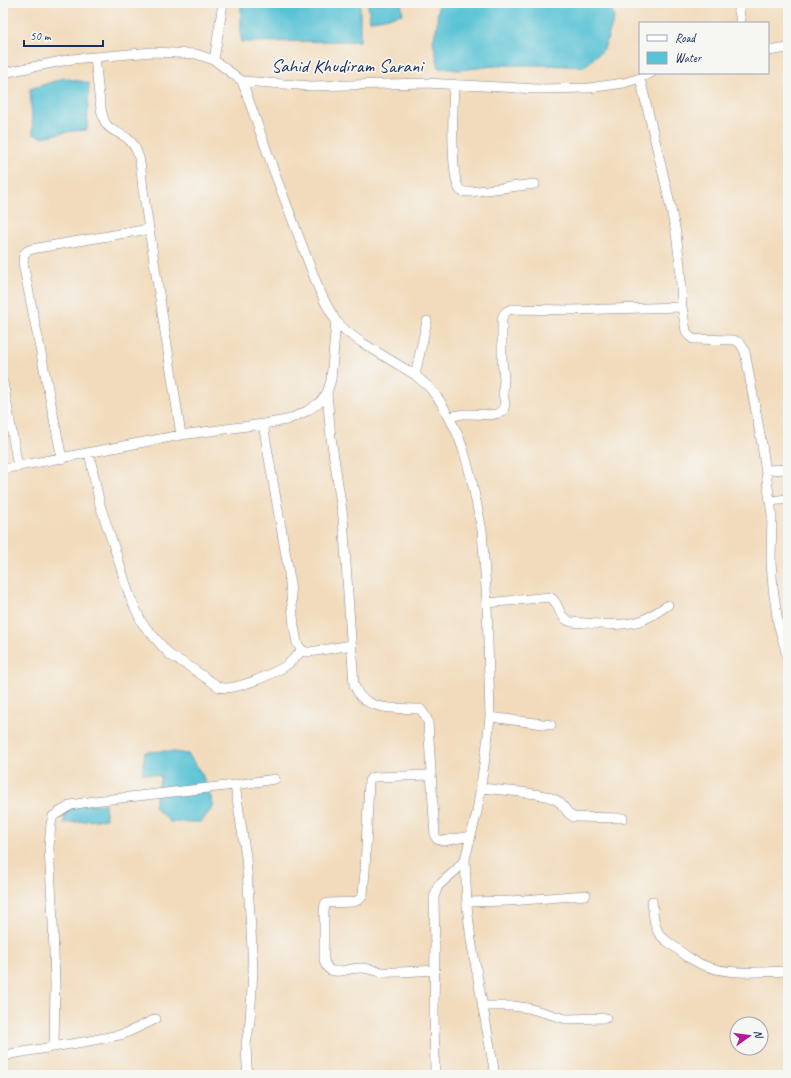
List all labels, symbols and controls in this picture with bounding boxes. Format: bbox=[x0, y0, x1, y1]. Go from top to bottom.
scale bar bbox=[24, 22, 103, 48]
legend bbox=[639, 22, 769, 74]
text: 50 m bbox=[30, 28, 52, 44]
text: Road bbox=[675, 30, 697, 46]
text: Water bbox=[675, 50, 703, 66]
street label: Sahid Khudiram Sarani bbox=[271, 54, 425, 78]
north arrow bbox=[729, 1016, 769, 1056]
text: N bbox=[751, 1029, 767, 1041]

